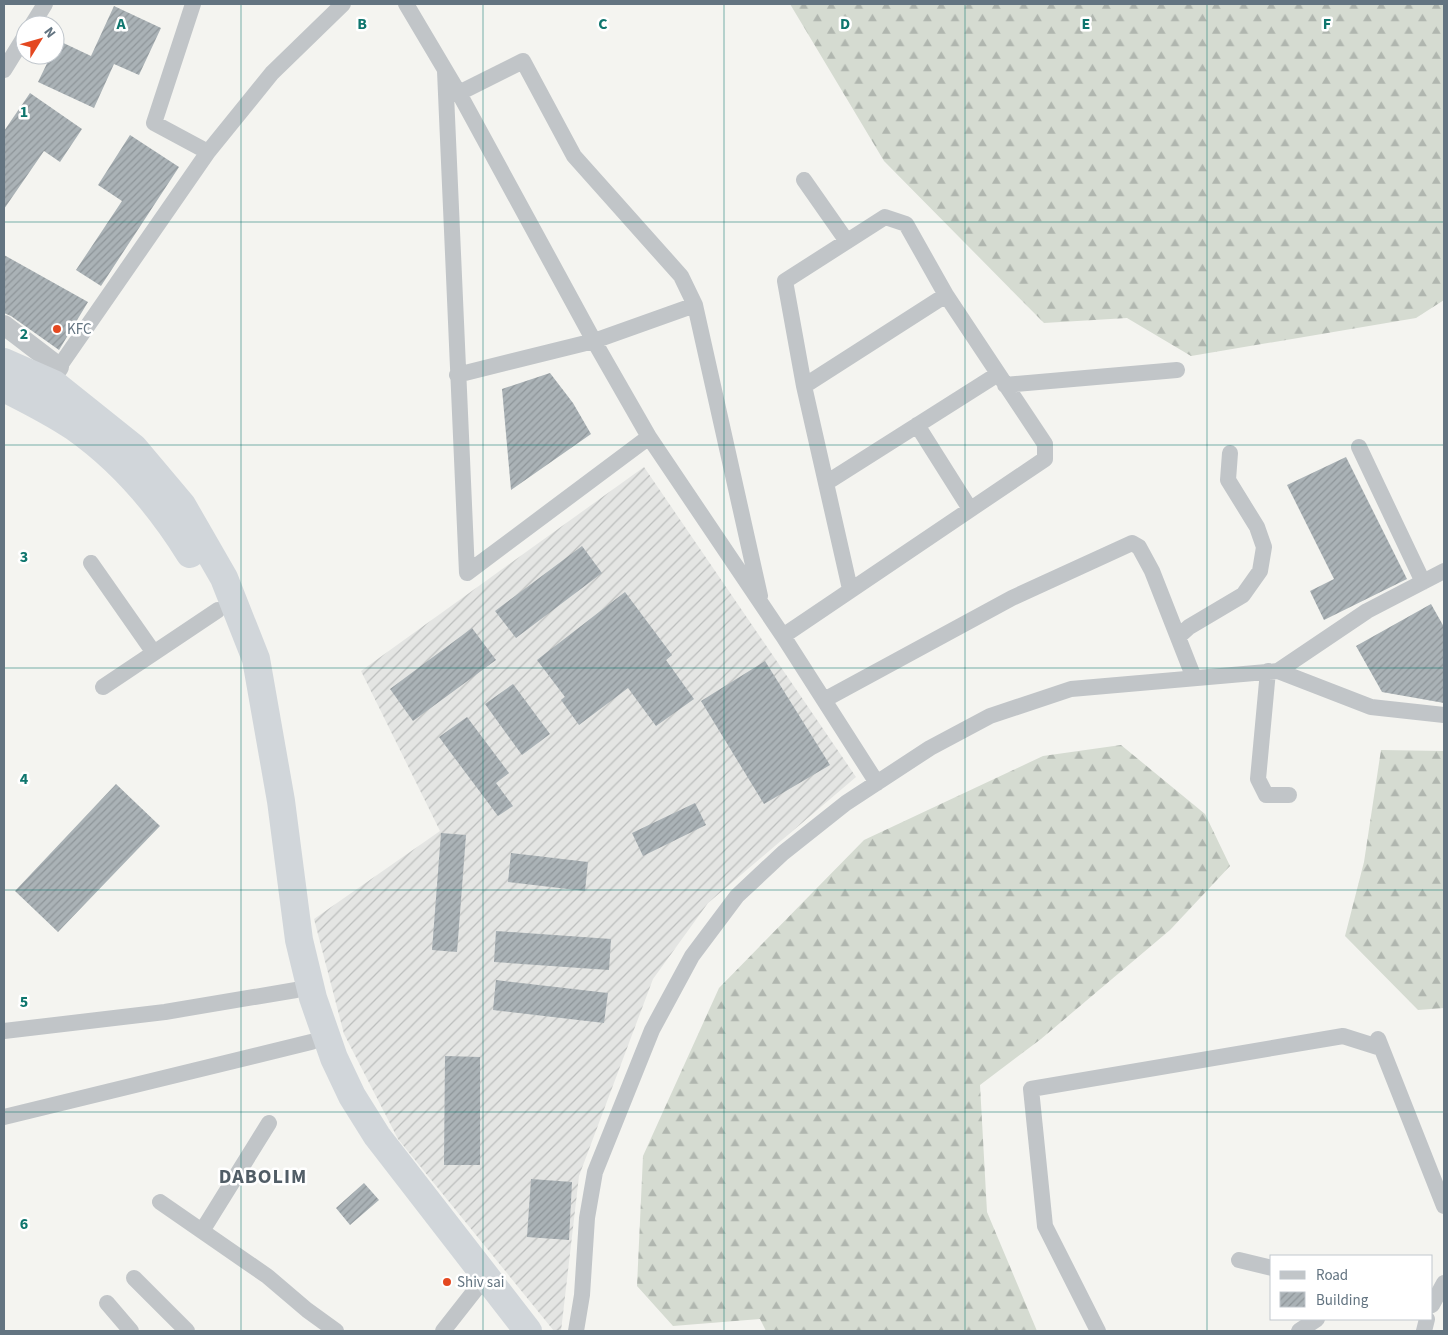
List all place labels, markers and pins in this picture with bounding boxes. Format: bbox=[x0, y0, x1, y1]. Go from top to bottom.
place label: KFC bbox=[67, 319, 92, 340]
marker: KFC bbox=[51, 323, 63, 335]
place label: Shiv sai bbox=[457, 1272, 504, 1293]
marker: Shiv sai bbox=[441, 1276, 453, 1288]

